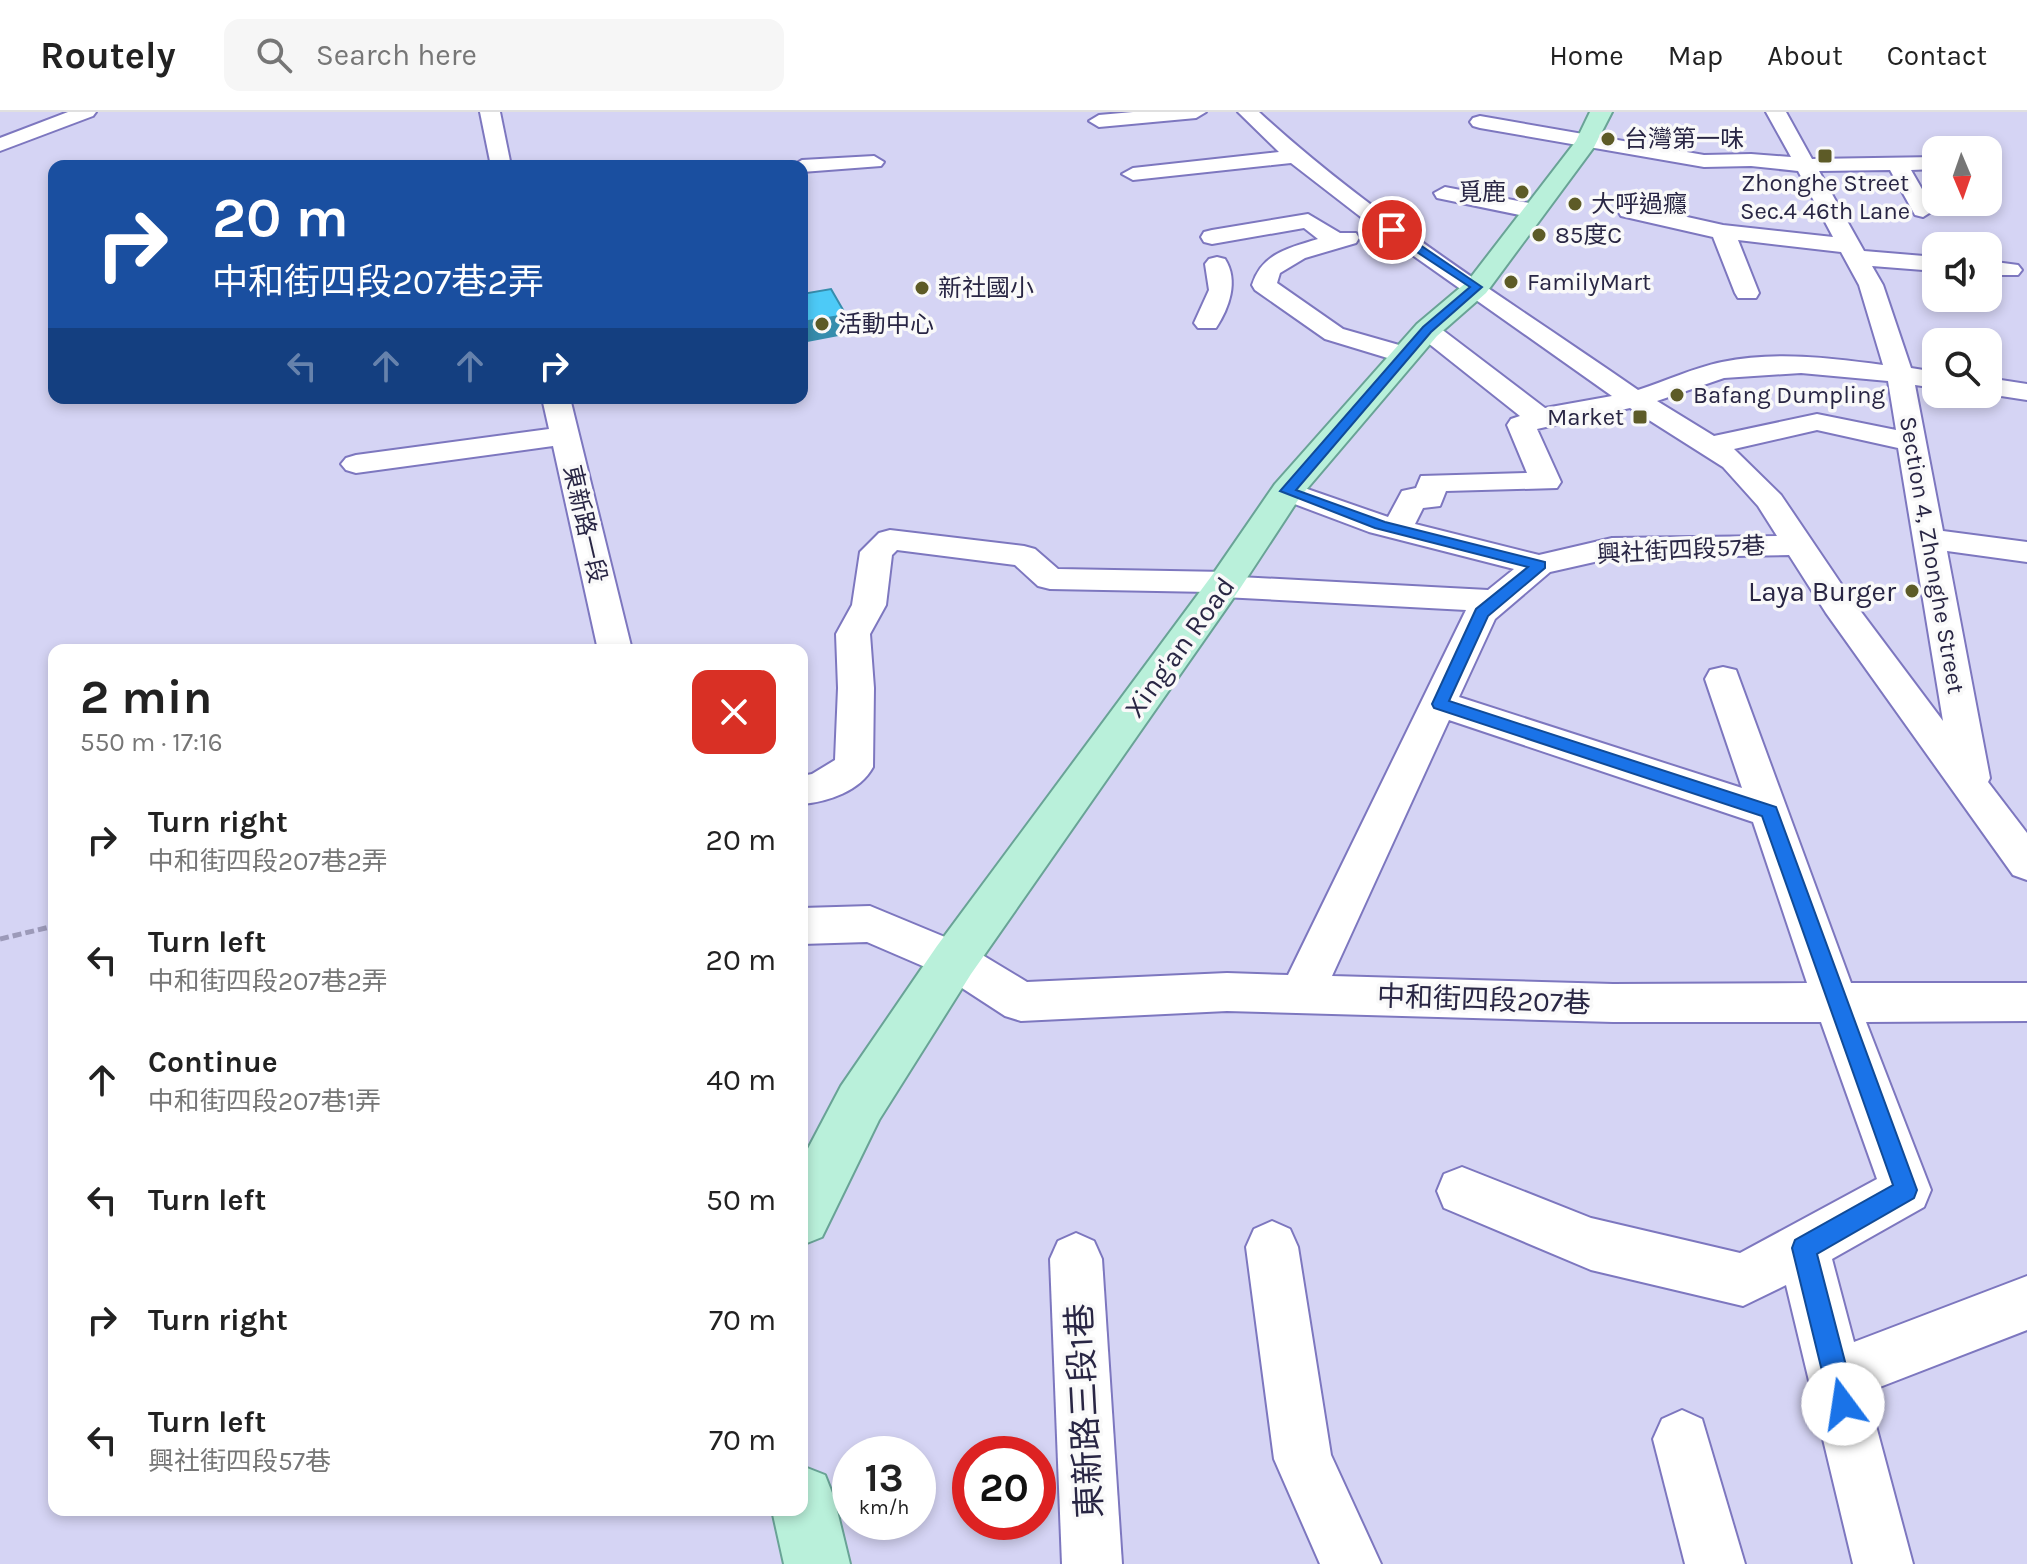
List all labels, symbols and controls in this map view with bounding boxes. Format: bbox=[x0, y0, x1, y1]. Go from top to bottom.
search box bbox=[224, 19, 784, 91]
text: Routely bbox=[40, 33, 176, 78]
icon: search bbox=[252, 33, 296, 77]
text: Search here bbox=[316, 37, 477, 73]
text: Home bbox=[1549, 39, 1624, 72]
text: Map bbox=[1668, 39, 1723, 72]
text: About bbox=[1767, 39, 1843, 72]
text: Contact bbox=[1887, 39, 1987, 72]
place label: 台灣第一味 bbox=[1624, 125, 1744, 153]
marker: 台灣第一味 bbox=[1599, 130, 1617, 148]
north arrow bbox=[1922, 136, 2002, 216]
map controls bbox=[1922, 136, 2002, 408]
marker: Zhonghe Street Sec.4 46th Lane bbox=[1816, 147, 1834, 165]
place label: Zhonghe Street Sec.4 46th Lane bbox=[1740, 169, 1910, 225]
place label: 覓鹿 bbox=[1458, 178, 1506, 206]
marker: 覓鹿 bbox=[1513, 183, 1531, 201]
text: 20 m bbox=[212, 185, 349, 250]
place label: 大呼過癮 bbox=[1591, 190, 1687, 218]
icon: right bbox=[80, 192, 184, 296]
marker: 大呼過癮 bbox=[1566, 195, 1584, 213]
pin bbox=[1358, 196, 1426, 264]
icon: arrive bbox=[1370, 208, 1414, 252]
place label: 85度C bbox=[1555, 221, 1622, 249]
marker: 85度C bbox=[1530, 226, 1548, 244]
button: sound bbox=[1922, 232, 2002, 312]
text: 中和街四段207巷2弄 bbox=[212, 261, 544, 303]
place label: FamilyMart bbox=[1527, 268, 1651, 296]
marker: FamilyMart bbox=[1502, 273, 1520, 291]
place label: 新社國小 bbox=[938, 274, 1034, 302]
marker: 新社國小 bbox=[913, 279, 931, 297]
place label: 活動中心 bbox=[838, 310, 934, 338]
marker: 活動中心 bbox=[813, 315, 831, 333]
button: search bbox=[1922, 328, 2002, 408]
icon: left bbox=[280, 344, 324, 388]
icon: ahead bbox=[364, 344, 408, 388]
icon: ahead bbox=[448, 344, 492, 388]
icon: right bbox=[532, 344, 576, 388]
place label: Bafang Dumpling bbox=[1693, 381, 1886, 409]
marker: Bafang Dumpling bbox=[1668, 386, 1686, 404]
place label: Market bbox=[1547, 403, 1624, 431]
marker: Market bbox=[1631, 408, 1649, 426]
street label: Section 4, Zhonghe Street bbox=[1894, 414, 1970, 696]
street label: 東新路一段 bbox=[558, 462, 612, 586]
street label: 興社街四段57巷 bbox=[1596, 532, 1766, 568]
street label: Xing'an Road bbox=[1117, 570, 1242, 724]
place label: Laya Burger bbox=[1748, 575, 1897, 608]
marker: Laya Burger bbox=[1903, 582, 1921, 600]
text: 2 min bbox=[80, 669, 212, 725]
button: close bbox=[692, 670, 776, 754]
text: 550 m · 17:16 bbox=[80, 727, 223, 758]
text: Turn right bbox=[148, 804, 288, 840]
icon: right bbox=[80, 818, 124, 862]
text: 20 m bbox=[706, 822, 776, 858]
text: 中和街四段207巷2弄 bbox=[148, 846, 388, 877]
text: Turn left bbox=[148, 924, 266, 960]
icon: left bbox=[80, 938, 124, 982]
text: 20 m bbox=[706, 942, 776, 978]
text: 中和街四段207巷2弄 bbox=[148, 966, 388, 997]
street label: 中和街四段207巷 bbox=[1376, 979, 1591, 1020]
text: Continue bbox=[148, 1044, 278, 1080]
icon: ahead bbox=[80, 1058, 124, 1102]
text: 40 m bbox=[706, 1062, 776, 1098]
text: 中和街四段207巷1弄 bbox=[148, 1086, 381, 1117]
icon: left bbox=[80, 1178, 124, 1222]
text: Turn left bbox=[148, 1182, 266, 1218]
text: 50 m bbox=[706, 1182, 776, 1218]
icon: right bbox=[80, 1298, 124, 1342]
text: Turn right bbox=[148, 1302, 288, 1338]
text: 70 m bbox=[709, 1302, 776, 1338]
street label: 東新路三段1巷 bbox=[1059, 1302, 1111, 1519]
position arrow bbox=[1801, 1362, 1885, 1446]
text: Turn left bbox=[148, 1404, 266, 1440]
icon: left bbox=[80, 1418, 124, 1462]
text: 70 m bbox=[709, 1422, 776, 1458]
speed limit sign: 20 bbox=[952, 1436, 1056, 1540]
text: 興社街四段57巷 bbox=[148, 1446, 331, 1477]
text: 13 bbox=[864, 1454, 904, 1501]
text: km/h bbox=[859, 1496, 909, 1519]

